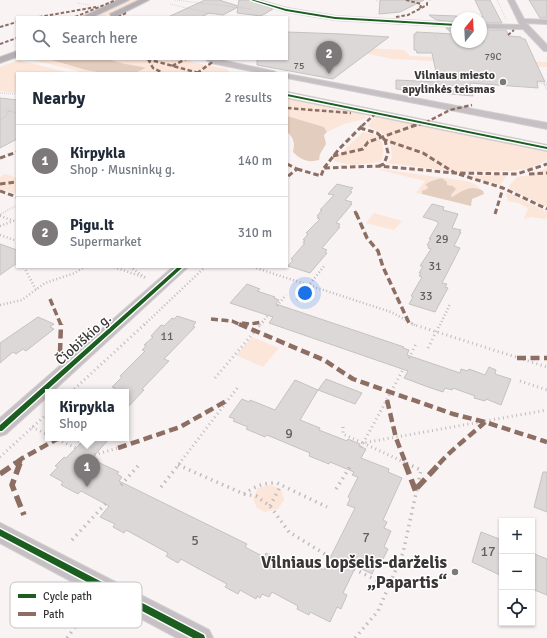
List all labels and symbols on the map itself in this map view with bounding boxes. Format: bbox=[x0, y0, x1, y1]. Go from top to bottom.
north arrow bbox=[451, 12, 487, 48]
pin: 2 bbox=[316, 41, 342, 74]
house number: 79C bbox=[485, 51, 501, 63]
house number: 75 bbox=[294, 60, 304, 72]
place label: Vilniaus miesto apylinkės teismas bbox=[402, 68, 496, 97]
marker: Vilniaus miesto apylinkės teismas bbox=[498, 77, 508, 87]
house number: 29 bbox=[436, 232, 448, 247]
house number: 31 bbox=[429, 259, 441, 274]
your location bbox=[295, 283, 315, 303]
house number: 33 bbox=[420, 289, 432, 304]
street label: Čiobiškio g. bbox=[52, 310, 115, 369]
house number: 11 bbox=[161, 329, 173, 344]
house number: 9 bbox=[285, 425, 293, 442]
pin: 1 bbox=[74, 454, 100, 487]
house number: 7 bbox=[362, 529, 370, 546]
house number: 5 bbox=[191, 532, 199, 549]
house number: 17 bbox=[480, 543, 496, 560]
place label: Vilniaus lopšelis-darželis „Papartis“ bbox=[261, 552, 447, 593]
marker: Vilniaus lopšelis-darželis „Papartis“ bbox=[450, 567, 460, 577]
legend bbox=[10, 582, 142, 628]
text: Cycle path bbox=[43, 590, 92, 603]
text: Path bbox=[43, 608, 64, 621]

